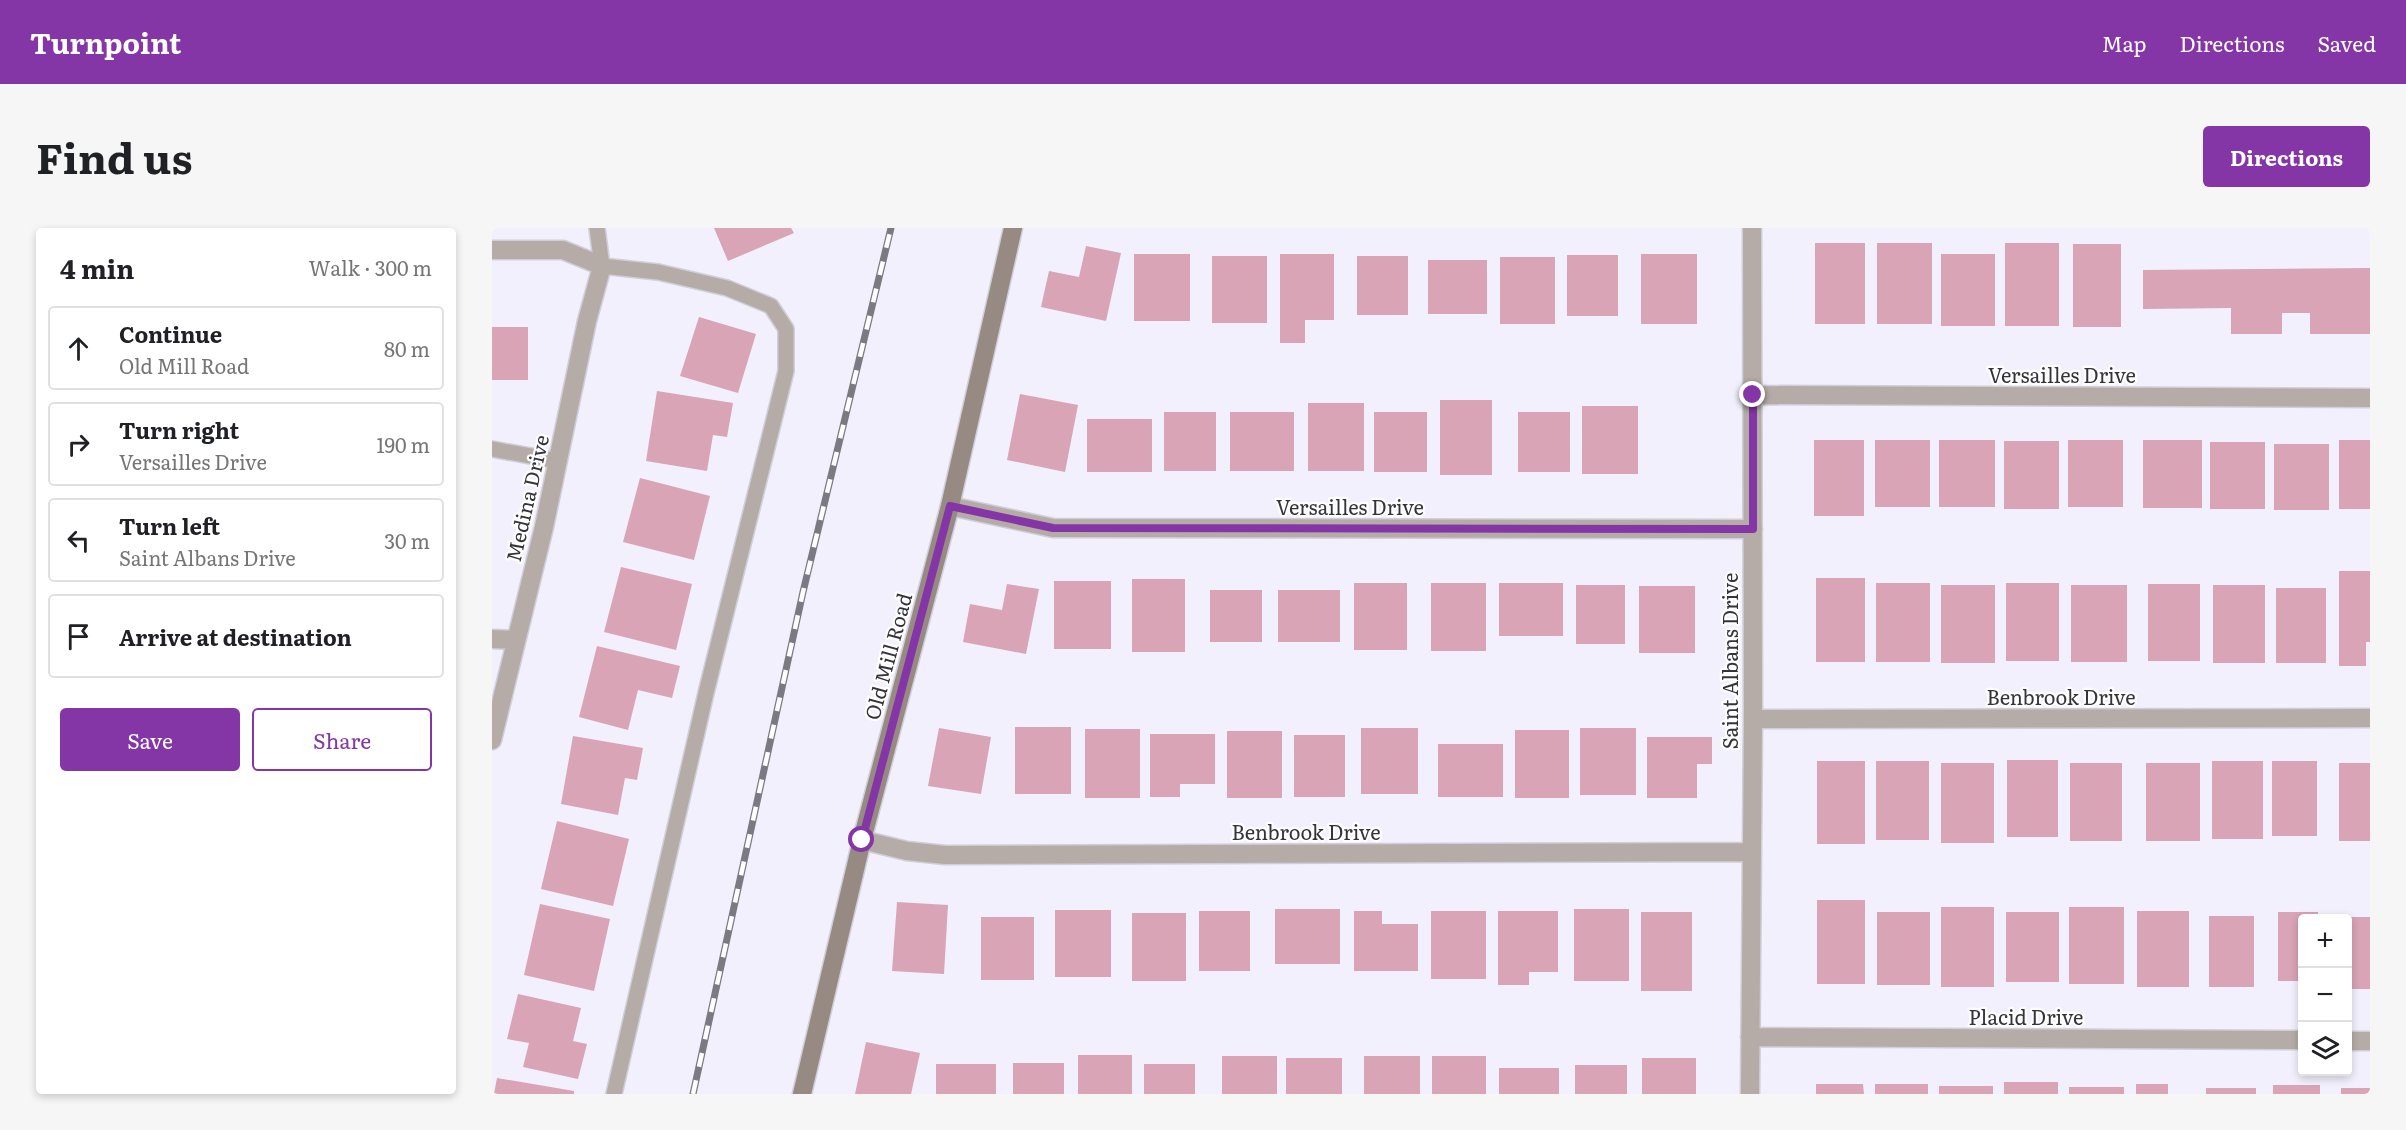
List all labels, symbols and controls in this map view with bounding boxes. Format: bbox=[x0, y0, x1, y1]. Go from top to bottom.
text: Turnpoint bbox=[30, 21, 181, 63]
text: Map bbox=[2102, 27, 2147, 58]
text: Directions bbox=[2180, 27, 2285, 58]
text: Saved bbox=[2318, 27, 2376, 58]
text: Find us bbox=[36, 125, 193, 187]
button: Directions bbox=[2203, 126, 2370, 187]
text: 4 min bbox=[60, 248, 134, 287]
text: Walk · 300 m bbox=[309, 252, 432, 282]
text: Continue bbox=[119, 317, 222, 350]
icon: ahead bbox=[62, 332, 95, 365]
text: 80 m bbox=[384, 333, 430, 363]
text: Old Mill Road bbox=[119, 350, 249, 380]
street label: Versailles Drive bbox=[1988, 359, 2136, 389]
route end bbox=[1739, 381, 1765, 407]
text: Turn right bbox=[119, 413, 239, 446]
icon: right bbox=[62, 428, 95, 461]
text: 190 m bbox=[376, 429, 430, 459]
street label: Medina Drive bbox=[497, 432, 555, 564]
text: Versailles Drive bbox=[119, 446, 267, 476]
street label: Versailles Drive bbox=[1276, 491, 1424, 521]
text: Turn left bbox=[119, 509, 220, 542]
icon: left bbox=[62, 524, 95, 557]
text: 30 m bbox=[384, 525, 430, 555]
text: Saint Albans Drive bbox=[119, 542, 296, 572]
street label: Saint Albans Drive bbox=[1714, 573, 1744, 749]
street label: Old Mill Road bbox=[856, 589, 918, 723]
icon: arrive bbox=[62, 620, 95, 653]
text: Arrive at destination bbox=[119, 620, 352, 653]
street label: Benbrook Drive bbox=[1986, 681, 2136, 711]
button: Save bbox=[60, 708, 240, 771]
button: Share bbox=[252, 708, 432, 771]
street label: Benbrook Drive bbox=[1231, 816, 1381, 846]
route start bbox=[848, 826, 874, 852]
map controls bbox=[2298, 914, 2352, 1076]
button: + bbox=[2298, 914, 2352, 968]
button: − bbox=[2298, 968, 2352, 1022]
street label: Placid Drive bbox=[1969, 1001, 2083, 1031]
button: layers bbox=[2298, 1022, 2352, 1076]

